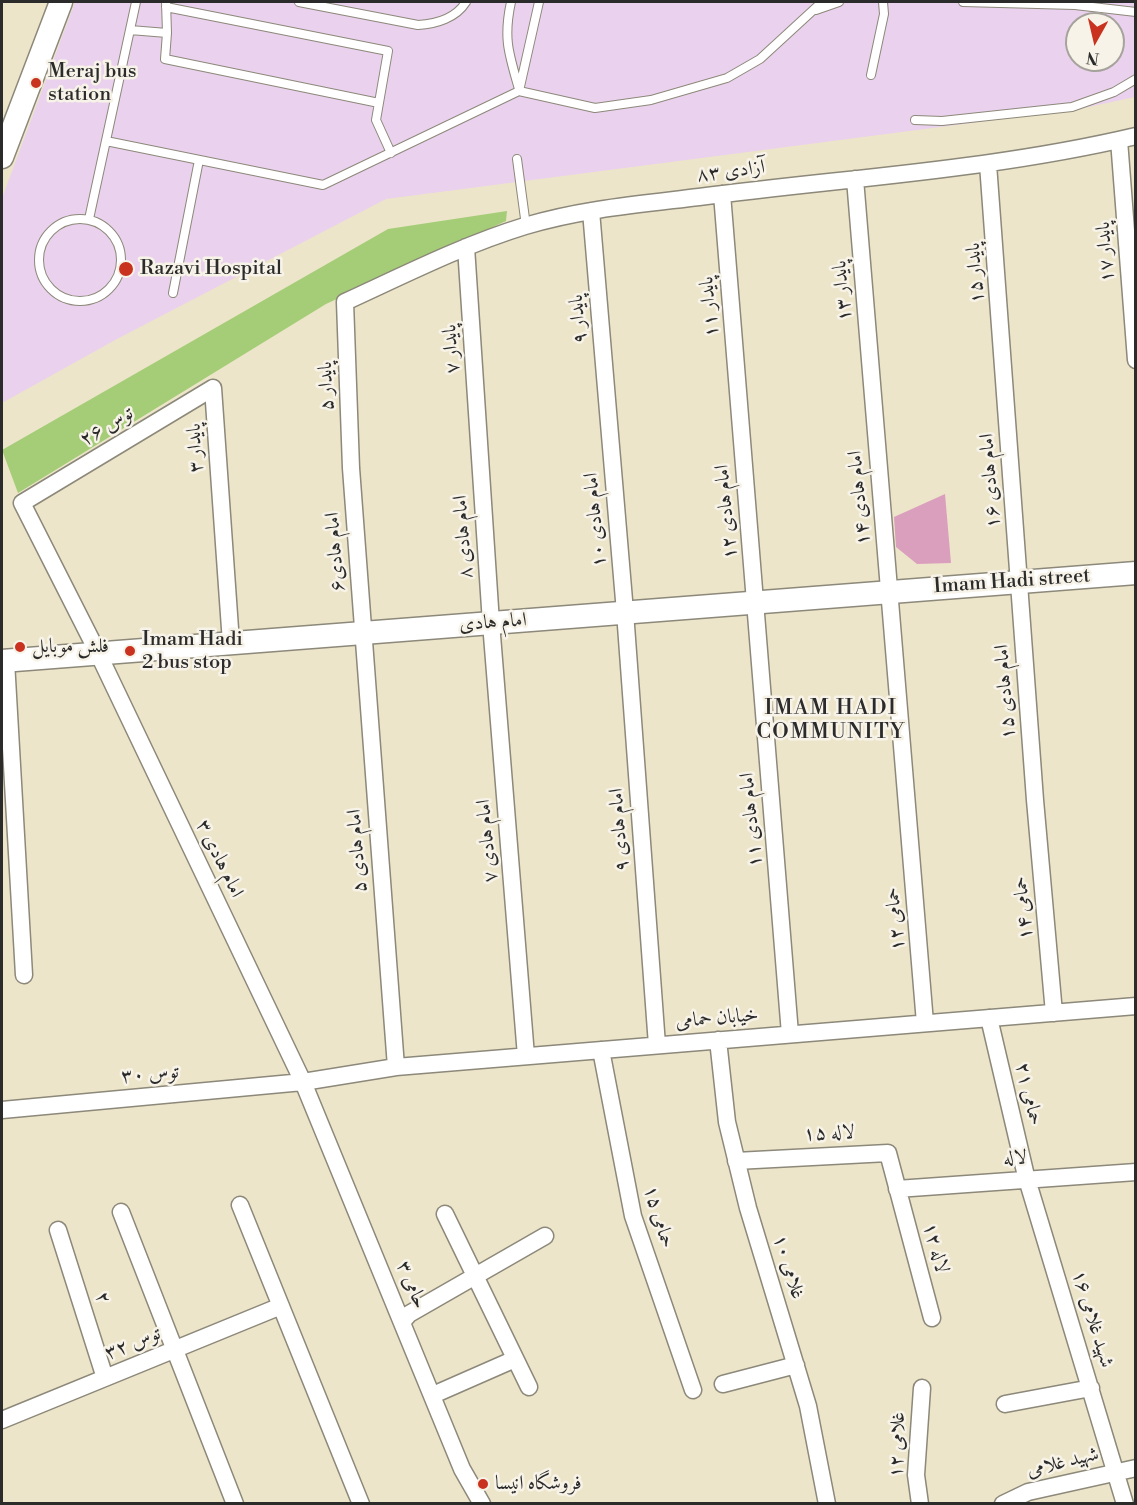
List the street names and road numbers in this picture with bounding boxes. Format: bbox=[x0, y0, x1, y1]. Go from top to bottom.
street label: آزادی ۸۳ bbox=[696, 156, 766, 188]
street label: پایدار ۱۷ bbox=[1092, 221, 1120, 283]
street label: پایدار ۱۵ bbox=[962, 242, 990, 304]
street label: پایدار ۱۳ bbox=[828, 259, 858, 323]
street label: پایدار ۱۱ bbox=[695, 275, 725, 339]
street label: پایدار ۹ bbox=[565, 293, 593, 345]
street label: پایدار ۷ bbox=[438, 323, 466, 375]
street label: پایدار ۵ bbox=[314, 361, 340, 411]
street label: توس ۲۶ bbox=[76, 402, 138, 452]
street label: پایدار ۳ bbox=[183, 423, 209, 473]
street label: امام هادی ۱۶ bbox=[976, 433, 1006, 529]
street label: امام هادی ۱۴ bbox=[844, 449, 876, 547]
street label: امام هادی ۱۲ bbox=[711, 463, 743, 561]
street label: امام هادی ۱۰ bbox=[580, 471, 612, 569]
street label: امام هادی ۸ bbox=[449, 494, 479, 580]
street label: امام هادی۶ bbox=[321, 512, 351, 592]
street label: Imam Hadi street bbox=[933, 565, 1091, 599]
street label: امام هادی bbox=[458, 609, 528, 637]
street label: امام هادی ۱۵ bbox=[991, 644, 1021, 740]
street label: امام هادی ۱۱ bbox=[736, 771, 768, 869]
street label: امام هادی ۹ bbox=[605, 787, 635, 873]
street label: امام هادی ۷ bbox=[472, 798, 504, 884]
street label: امام هادی ۵ bbox=[343, 808, 373, 894]
street label: امام هادی ۳ bbox=[190, 816, 248, 902]
street label: حمامی ۱۴ bbox=[1009, 875, 1039, 941]
street label: حمامی ۱۲ bbox=[881, 886, 911, 952]
street label: خیابان حمامی bbox=[675, 1003, 759, 1035]
street label: حمامی ۲۱ bbox=[1009, 1060, 1047, 1128]
street label: توس ۳۰ bbox=[120, 1061, 180, 1089]
street label: لاله ۱۵ bbox=[803, 1121, 855, 1147]
street label: لاله bbox=[1002, 1146, 1028, 1172]
street label: حمامی ۱۵ bbox=[638, 1183, 678, 1251]
street label: لاله ۱۲ bbox=[917, 1220, 953, 1276]
street label: غلامی ۱۰ bbox=[767, 1232, 809, 1302]
street label: حامی ۳ bbox=[390, 1257, 432, 1313]
street label: شهید غلامی ۱۶ bbox=[1066, 1267, 1118, 1371]
street label: ۲ bbox=[89, 1289, 115, 1307]
street label: توس ۳۲ bbox=[102, 1322, 164, 1366]
street label: غلامی ۱۲ bbox=[885, 1411, 911, 1479]
street label: شهید غلامی bbox=[1025, 1442, 1101, 1484]

